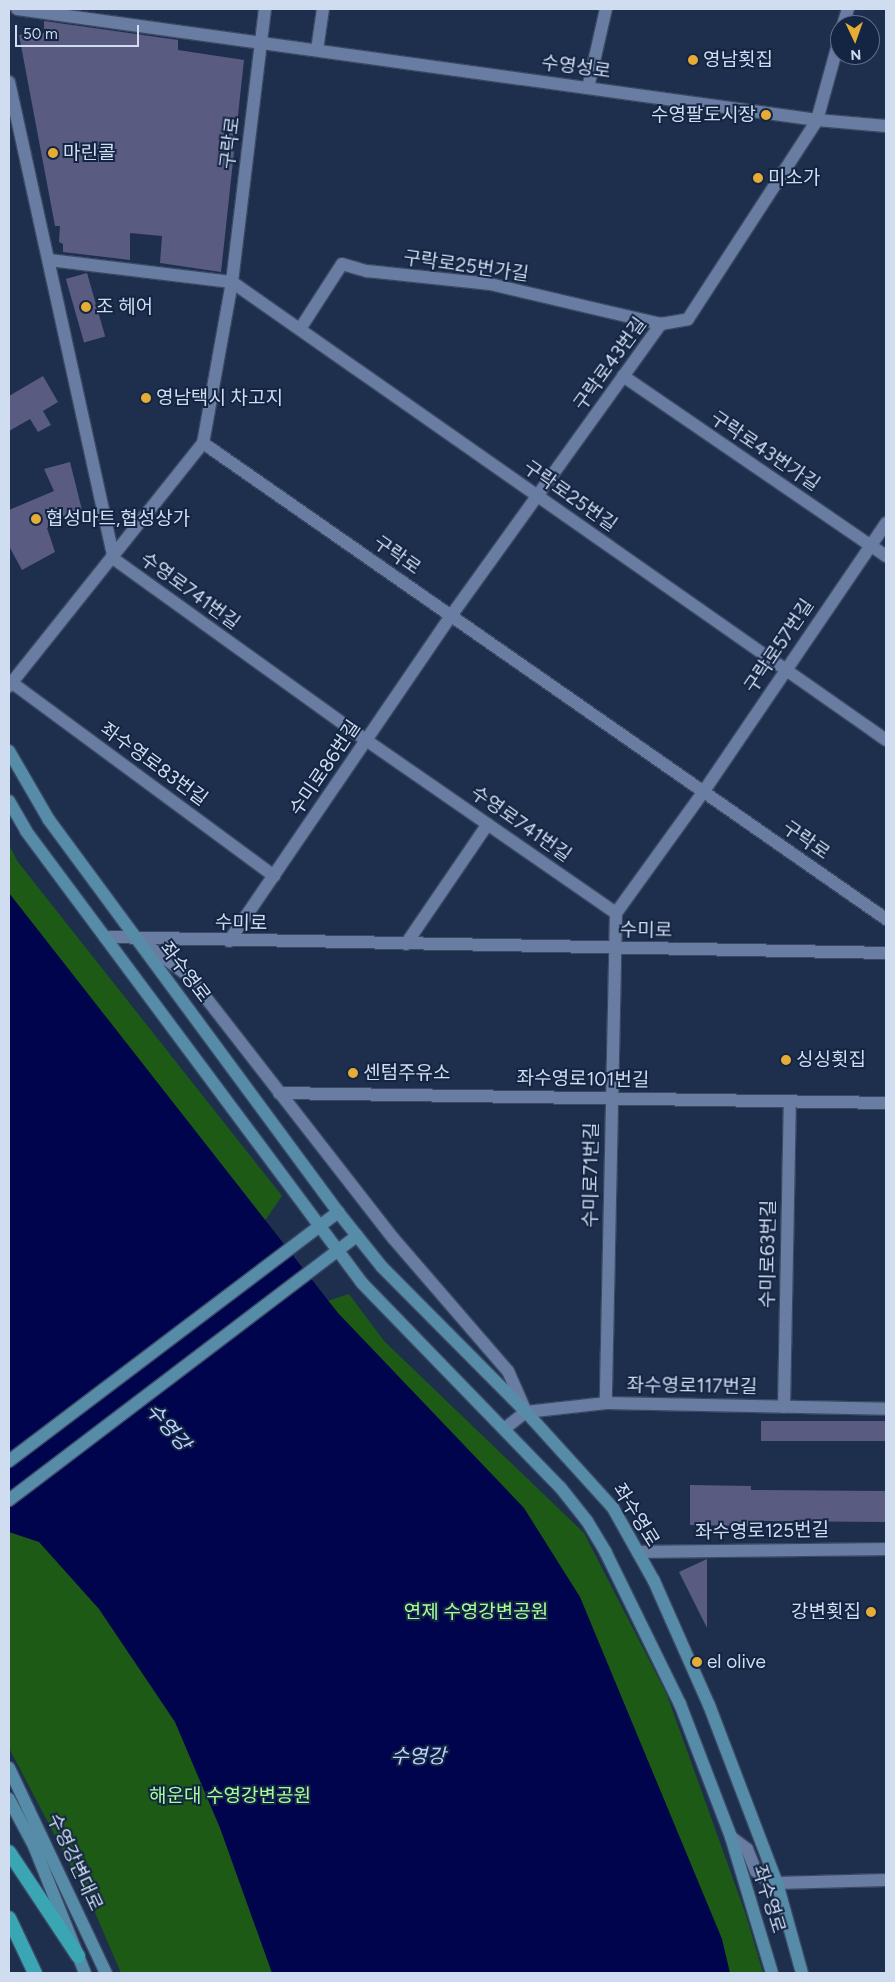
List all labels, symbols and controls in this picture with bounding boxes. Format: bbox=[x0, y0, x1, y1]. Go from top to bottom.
scale bar bbox=[18, 15, 141, 47]
north arrow bbox=[830, 15, 880, 65]
text: 50 m bbox=[23, 25, 58, 43]
text: N bbox=[850, 46, 862, 63]
place label: 영남횟집 bbox=[703, 49, 773, 71]
street label: 수영성로 bbox=[540, 51, 612, 83]
marker: 영남횟집 bbox=[687, 54, 699, 66]
place label: 수영팔도시장 bbox=[651, 104, 756, 126]
marker: 수영팔도시장 bbox=[760, 109, 772, 121]
street label: 구락로 bbox=[215, 116, 245, 170]
place label: 마린콜 bbox=[63, 142, 115, 164]
marker: 마린콜 bbox=[47, 147, 59, 159]
place label: 미소가 bbox=[768, 167, 820, 189]
marker: 미소가 bbox=[752, 172, 764, 184]
street label: 구락로25번가길 bbox=[402, 246, 530, 286]
place label: 조 헤어 bbox=[96, 296, 153, 318]
marker: 조 헤어 bbox=[80, 301, 92, 313]
street label: 구락로43번길 bbox=[569, 313, 651, 415]
place label: 영남택시 차고지 bbox=[156, 387, 283, 409]
marker: 영남택시 차고지 bbox=[140, 392, 152, 404]
street label: 구락로43번가길 bbox=[706, 406, 824, 496]
street label: 구락로25번길 bbox=[519, 455, 621, 537]
place label: 협성마트,협성상가 bbox=[46, 508, 190, 530]
marker: 협성마트,협성상가 bbox=[30, 513, 42, 525]
street label: 구락로 bbox=[369, 531, 425, 579]
street label: 수영로741번길 bbox=[136, 547, 244, 635]
street label: 구락로57번길 bbox=[739, 595, 819, 697]
street label: 수미로86번길 bbox=[285, 716, 365, 820]
street label: 좌수영로83번길 bbox=[96, 717, 212, 811]
street label: 수영로741번길 bbox=[466, 781, 576, 867]
street label: 구락로 bbox=[778, 816, 834, 864]
street label: 수미로 bbox=[215, 911, 267, 935]
street label: 수미로 bbox=[620, 918, 672, 942]
street label: 좌수영로 bbox=[155, 937, 215, 1007]
place label: 싱싱횟집 bbox=[796, 1049, 866, 1071]
marker: 싱싱횟집 bbox=[780, 1054, 792, 1066]
place label: 센텀주유소 bbox=[363, 1062, 450, 1084]
street label: 좌수영로101번길 bbox=[516, 1066, 650, 1092]
marker: 센텀주유소 bbox=[347, 1067, 359, 1079]
street label: 수미로71번길 bbox=[579, 1122, 603, 1228]
street label: 수미로63번길 bbox=[756, 1200, 780, 1308]
street label: 좌수영로117번길 bbox=[626, 1373, 758, 1399]
water label: 수영강 bbox=[141, 1398, 195, 1456]
street label: 좌수영로 bbox=[608, 1479, 664, 1551]
street label: 좌수영로125번길 bbox=[695, 1518, 829, 1544]
park label: 연제 수영강변공원 bbox=[404, 1601, 548, 1623]
place label: 강변횟집 bbox=[791, 1601, 861, 1623]
marker: 강변횟집 bbox=[865, 1606, 877, 1618]
place label: el olive bbox=[707, 1651, 766, 1673]
marker: el olive bbox=[691, 1656, 703, 1668]
water label: 수영강 bbox=[390, 1744, 446, 1768]
park label: 해운대 수영강변공원 bbox=[149, 1785, 311, 1807]
street label: 수영강변대로 bbox=[43, 1810, 107, 1914]
street label: 좌수영로 bbox=[748, 1862, 790, 1936]

